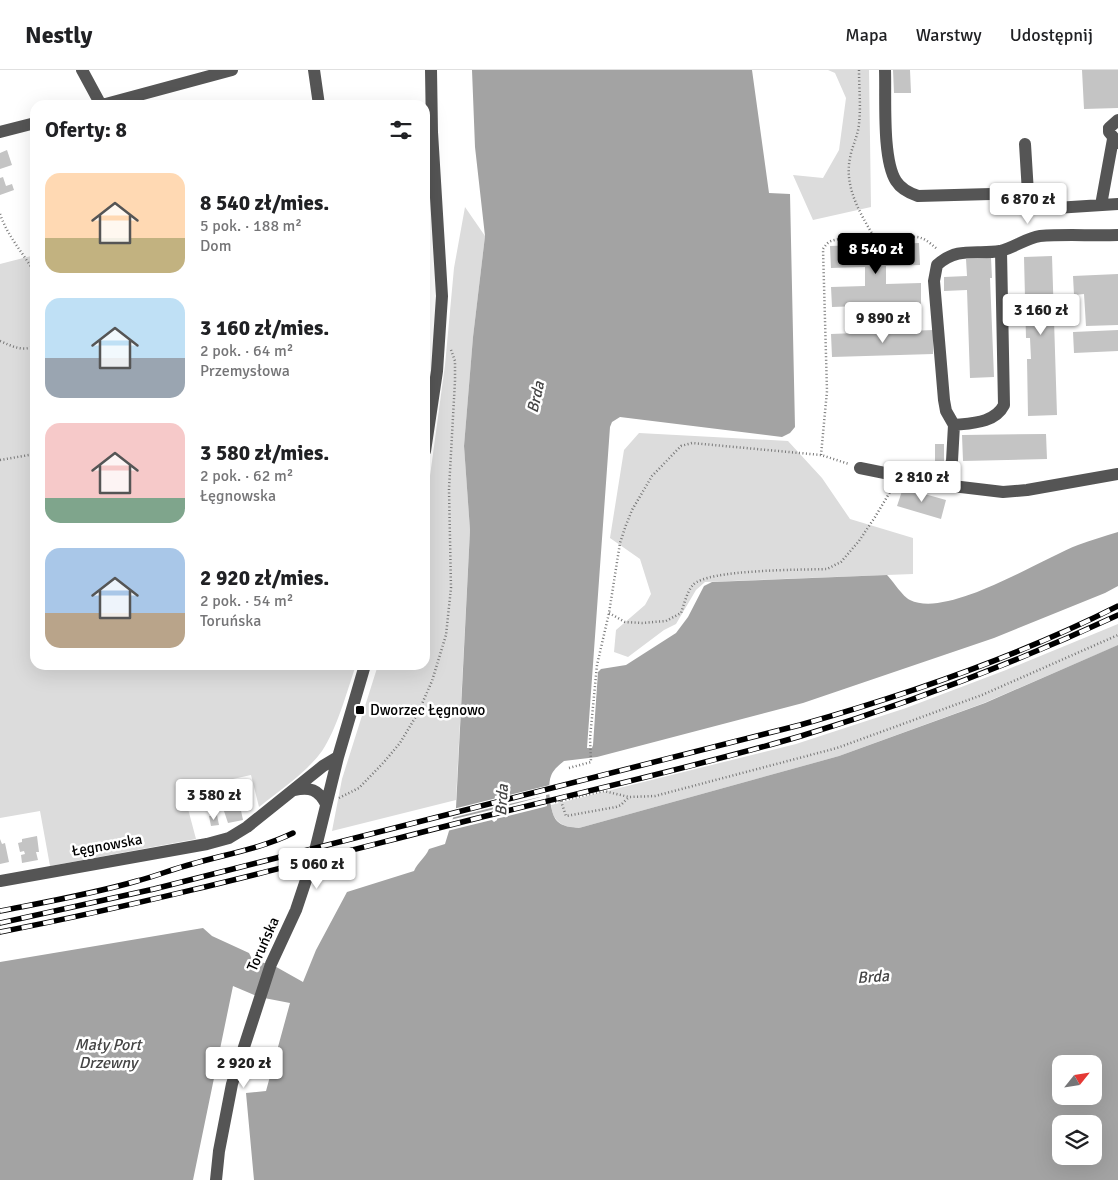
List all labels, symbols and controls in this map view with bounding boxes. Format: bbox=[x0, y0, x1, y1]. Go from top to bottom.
text: Nestly bbox=[25, 20, 92, 50]
text: Mapa bbox=[845, 24, 888, 46]
text: Warstwy bbox=[916, 24, 982, 46]
text: Udostępnij bbox=[1010, 24, 1093, 46]
icon: filters bbox=[387, 116, 415, 144]
text: Oferty: 8 bbox=[45, 117, 127, 143]
pin: 6 870 zł bbox=[976, 182, 1080, 225]
text: 6 870 zł bbox=[1001, 189, 1055, 209]
text: 8 540 zł/mies. bbox=[200, 190, 329, 216]
icon: home bbox=[85, 193, 145, 253]
text: 5 pok. · 188 m² bbox=[200, 216, 302, 236]
pin: 8 540 zł bbox=[824, 232, 928, 275]
text: Dom bbox=[200, 236, 231, 256]
text: 8 540 zł bbox=[849, 239, 903, 259]
pin: 3 160 zł bbox=[989, 294, 1093, 336]
text: 3 160 zł bbox=[1014, 300, 1068, 320]
pin: 9 890 zł bbox=[831, 302, 935, 344]
text: 9 890 zł bbox=[856, 308, 910, 328]
text: 3 160 zł/mies. bbox=[200, 315, 329, 341]
icon: home bbox=[85, 318, 145, 378]
text: 2 pok. · 64 m² bbox=[200, 341, 293, 361]
text: Przemysłowa bbox=[200, 361, 290, 381]
water label: Brda bbox=[523, 379, 549, 415]
text: 3 580 zł/mies. bbox=[200, 440, 329, 466]
icon: home bbox=[85, 443, 145, 503]
pin: 2 810 zł bbox=[870, 460, 974, 503]
text: 2 pok. · 62 m² bbox=[200, 466, 293, 486]
text: 2 810 zł bbox=[895, 467, 949, 487]
text: Łęgnowska bbox=[200, 486, 276, 506]
text: 2 920 zł/mies. bbox=[200, 565, 329, 591]
icon: home bbox=[85, 568, 145, 628]
text: 2 pok. · 54 m² bbox=[200, 591, 293, 611]
text: Toruńska bbox=[200, 611, 261, 631]
place label: Dworzec Łęgnowo bbox=[370, 701, 486, 719]
marker: Dworzec Łęgnowo bbox=[354, 704, 366, 716]
pin: 3 580 zł bbox=[162, 778, 266, 821]
water label: Brda bbox=[491, 783, 513, 817]
text: 3 580 zł bbox=[187, 785, 241, 805]
street label: Łęgnowska bbox=[70, 830, 144, 860]
pin: 5 060 zł bbox=[265, 848, 369, 890]
text: 5 060 zł bbox=[290, 854, 344, 874]
street label: Toruńska bbox=[243, 914, 283, 974]
water label: Brda bbox=[857, 966, 891, 988]
water label: Mały Port Drzewny bbox=[75, 1035, 144, 1073]
pin: 2 920 zł bbox=[192, 1046, 296, 1089]
text: 2 920 zł bbox=[217, 1053, 271, 1073]
north arrow bbox=[1052, 1055, 1102, 1105]
map controls bbox=[1052, 1055, 1102, 1165]
button: layers bbox=[1052, 1115, 1102, 1165]

